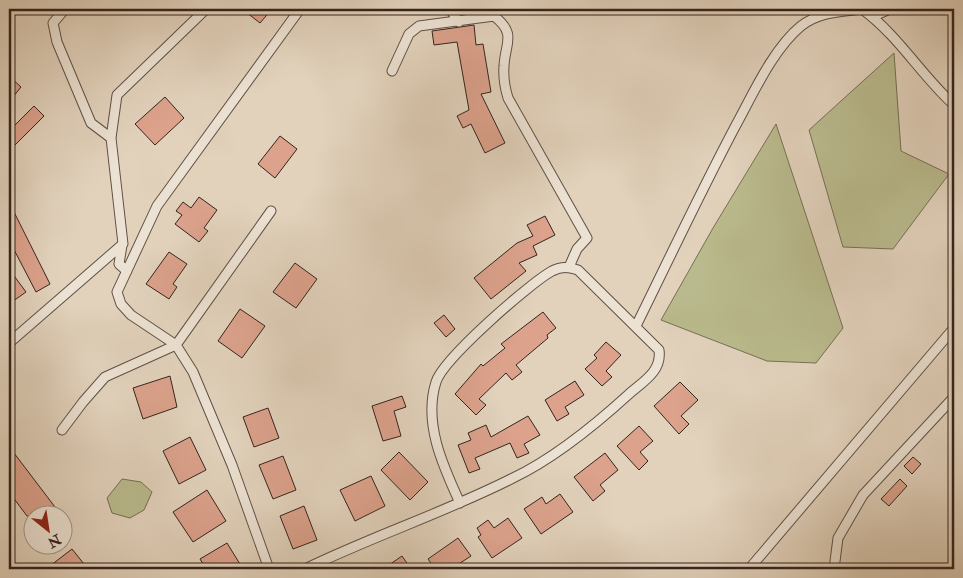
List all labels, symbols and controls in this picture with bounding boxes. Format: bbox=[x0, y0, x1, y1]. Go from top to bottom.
north arrow bbox=[22, 506, 72, 556]
text: N bbox=[44, 530, 65, 552]

